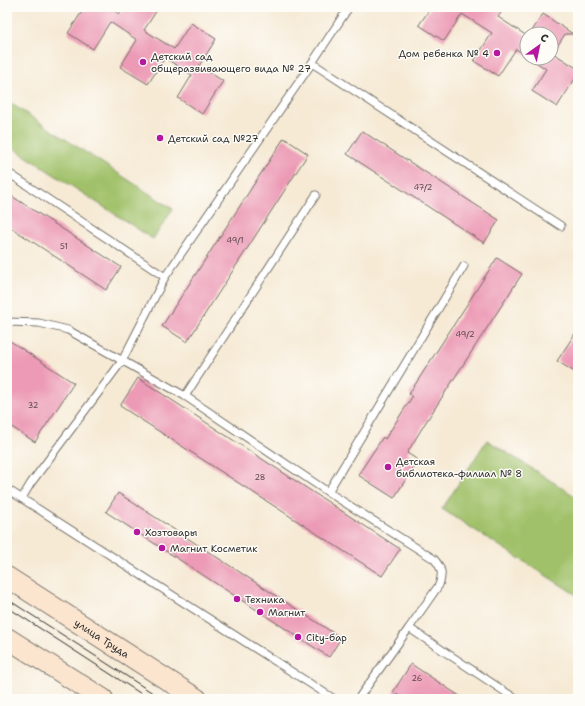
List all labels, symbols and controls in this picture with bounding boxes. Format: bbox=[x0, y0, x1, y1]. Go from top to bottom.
north arrow bbox=[519, 26, 559, 66]
text: С bbox=[537, 30, 551, 46]
place label: Дом ребенка № 4 bbox=[398, 47, 489, 60]
marker: Дом ребенка № 4 bbox=[492, 48, 502, 58]
place label: Детский сад общеразвивающего вида № 27 bbox=[151, 50, 311, 75]
marker: Детский сад общеразвивающего вида № 27 bbox=[138, 57, 148, 67]
place label: Детский сад №27 bbox=[168, 132, 258, 145]
marker: Детский сад №27 bbox=[155, 133, 165, 143]
house number: 47/2 bbox=[414, 182, 433, 193]
house number: 49/1 bbox=[227, 235, 243, 246]
house number: 51 bbox=[60, 241, 68, 252]
house number: 49/2 bbox=[455, 329, 475, 340]
house number: 32 bbox=[28, 400, 39, 411]
place label: Детская библиотека-филиал № 8 bbox=[396, 455, 522, 480]
marker: Детская библиотека-филиал № 8 bbox=[383, 462, 393, 472]
house number: 28 bbox=[255, 472, 265, 483]
place label: Хозтовары bbox=[145, 526, 197, 539]
marker: Хозтовары bbox=[132, 527, 142, 537]
place label: Магнит Косметик bbox=[170, 542, 258, 555]
marker: Магнит Косметик bbox=[157, 543, 167, 553]
place label: Техника bbox=[245, 593, 285, 606]
marker: Техника bbox=[232, 594, 242, 604]
place label: Магнит bbox=[268, 606, 306, 619]
marker: Магнит bbox=[255, 607, 265, 617]
street label: улица Труда bbox=[72, 616, 133, 661]
place label: City-бар bbox=[306, 631, 347, 644]
marker: City-бар bbox=[293, 632, 303, 642]
house number: 26 bbox=[412, 673, 423, 684]

